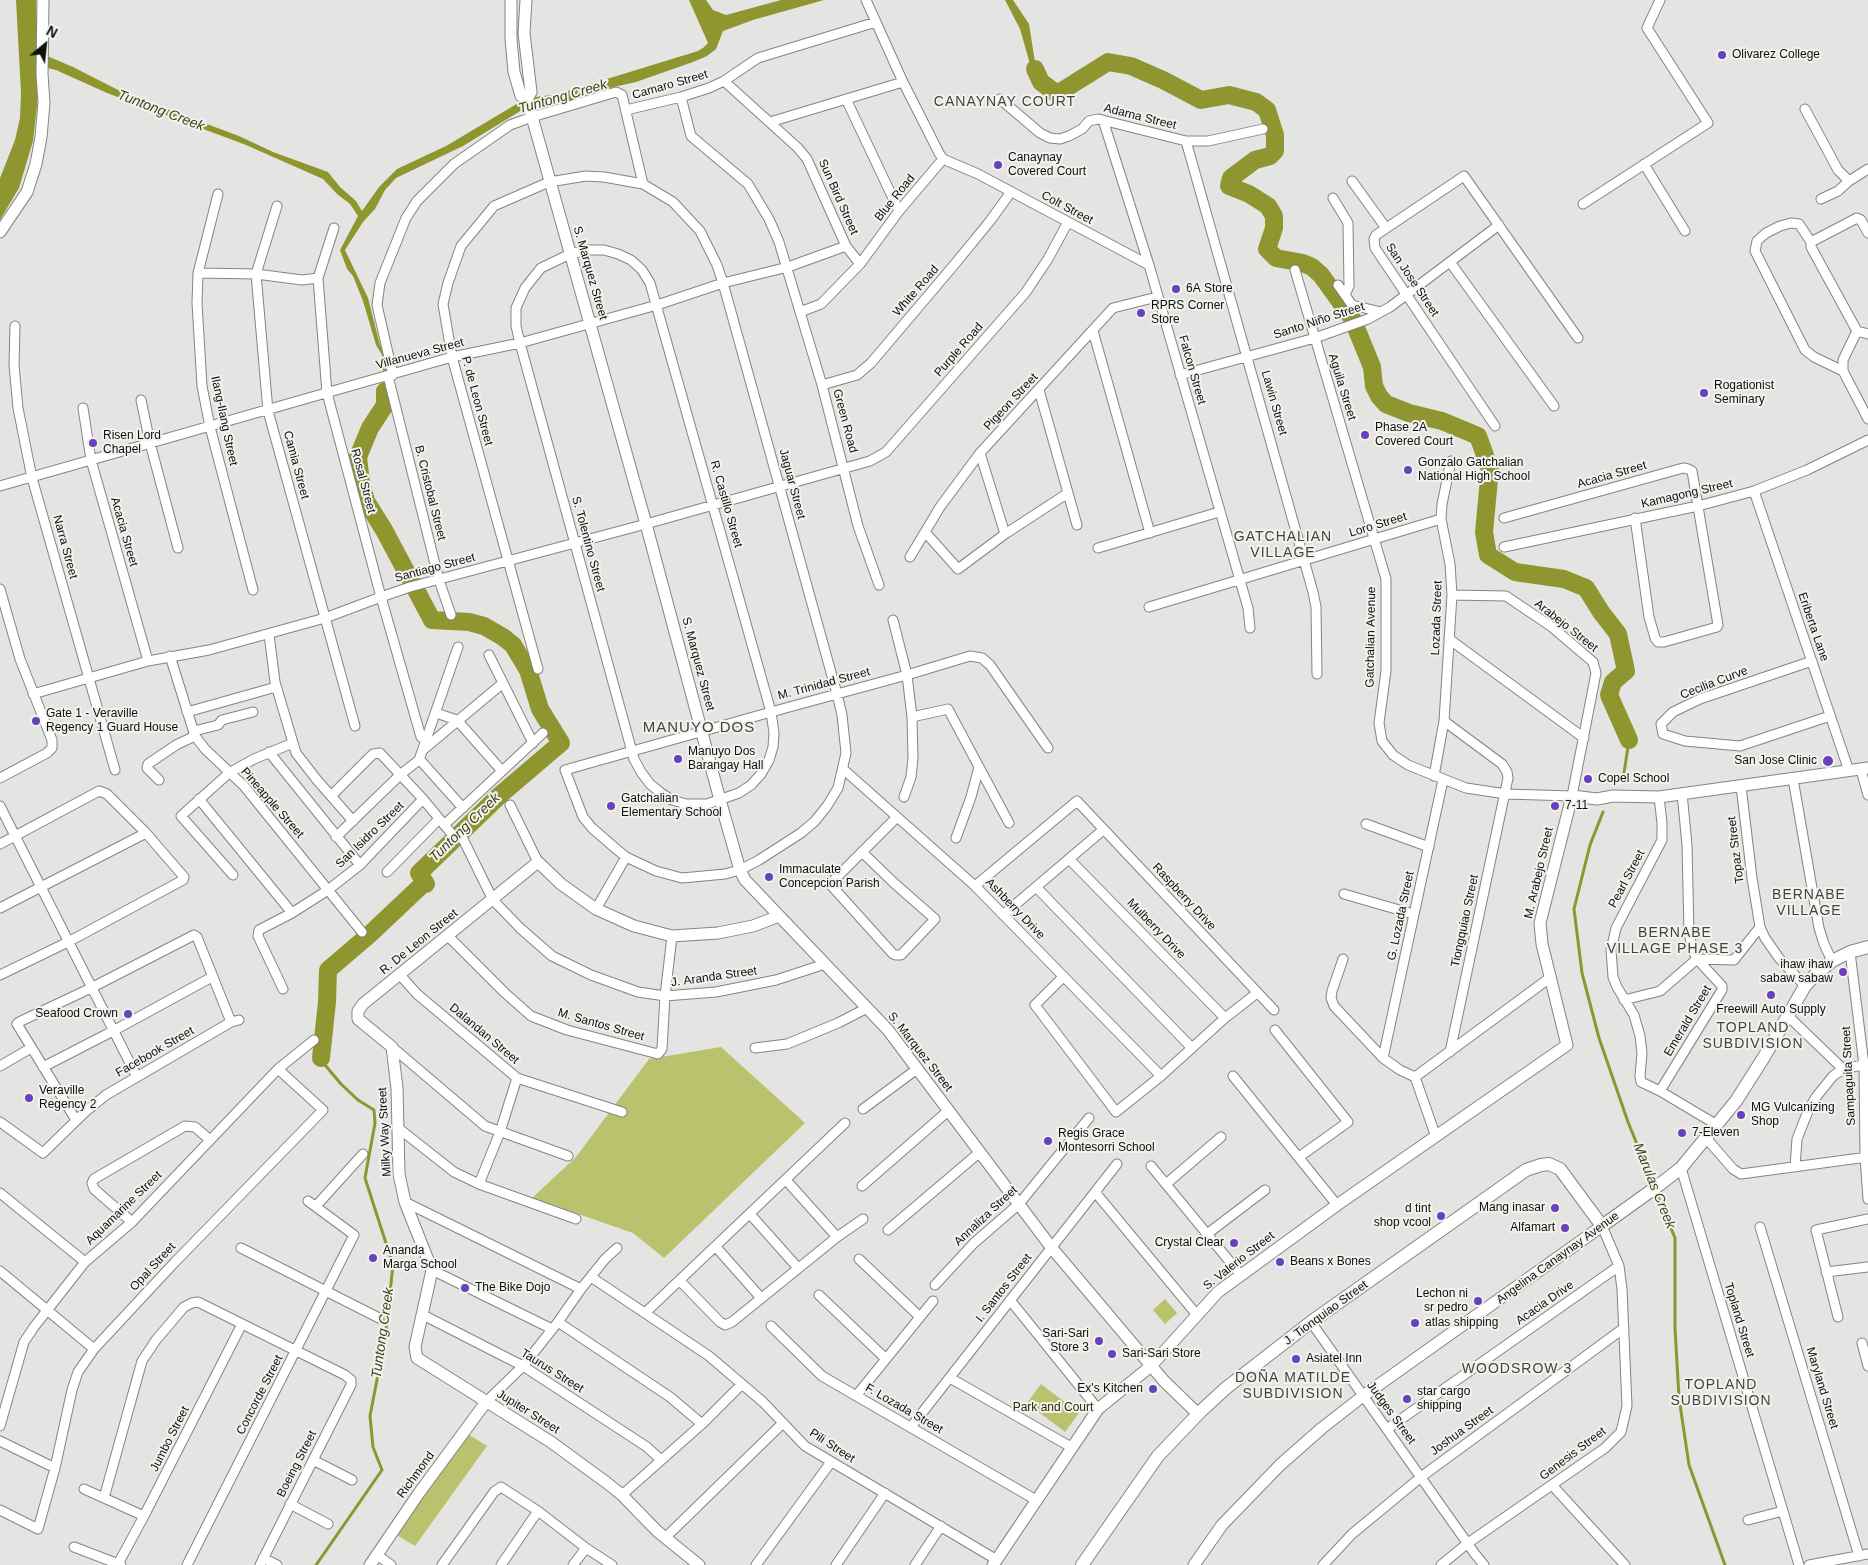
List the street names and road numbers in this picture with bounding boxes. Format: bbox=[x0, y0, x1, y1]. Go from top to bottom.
street label: Camaro Street bbox=[631, 67, 709, 103]
street label: Adarna Street bbox=[1102, 101, 1178, 133]
street label: Sun Bird Street bbox=[815, 157, 861, 237]
street label: Blue Road bbox=[872, 172, 918, 224]
street label: Colt Street bbox=[1039, 188, 1095, 228]
street label: S. Marquez Street bbox=[570, 225, 610, 321]
street label: San Jose Street bbox=[1382, 241, 1442, 319]
street label: White Road bbox=[890, 263, 942, 319]
street label: Santo Niño Street bbox=[1272, 300, 1366, 342]
street label: Purple Road bbox=[932, 320, 986, 380]
street label: Falcon Street bbox=[1175, 334, 1209, 406]
street label: Villanueva Street bbox=[374, 335, 466, 373]
street label: Aguila Street bbox=[1325, 352, 1359, 422]
street label: P. de Leon Street bbox=[458, 355, 496, 447]
street label: Lawin Street bbox=[1258, 369, 1290, 437]
street label: Pigeon Street bbox=[981, 370, 1041, 434]
street label: Ilang-Ilang Street bbox=[207, 375, 241, 467]
street label: Green Road bbox=[830, 388, 860, 454]
street label: Camia Street bbox=[280, 429, 312, 501]
street label: B. Cristobal Street bbox=[411, 444, 449, 542]
street label: Rosal Street bbox=[348, 447, 378, 515]
street label: Jaguar Street bbox=[776, 447, 808, 521]
street label: Acacia Street bbox=[1576, 458, 1648, 492]
street label: R. Castillo Street bbox=[707, 459, 745, 549]
street label: Kamagong Street bbox=[1640, 476, 1734, 512]
street label: S. Tolentino Street bbox=[568, 495, 608, 593]
street label: Acacia Street bbox=[107, 496, 141, 568]
street label: Loro Street bbox=[1348, 509, 1408, 541]
street label: Narra Street bbox=[50, 514, 80, 580]
street label: Santiago Street bbox=[393, 550, 477, 586]
street label: Lozada Street bbox=[1429, 580, 1445, 656]
street label: Gatchalian Avenue bbox=[1363, 586, 1379, 688]
street label: Eriberta Lane bbox=[1794, 591, 1832, 663]
street label: Arabejo Street bbox=[1531, 597, 1601, 655]
street label: S. Marquez Street bbox=[679, 615, 717, 713]
street label: Cecilia Curve bbox=[1678, 663, 1750, 703]
street label: M. Trinidad Street bbox=[776, 665, 872, 703]
street label: Pineapple Street bbox=[237, 765, 307, 841]
street label: San Isidro Street bbox=[333, 799, 407, 871]
street label: Topaz Street bbox=[1725, 816, 1747, 884]
street label: M. Arabejo Street bbox=[1521, 826, 1557, 920]
street label: Pearl Street bbox=[1606, 848, 1648, 910]
street label: Raspberry Drive bbox=[1149, 860, 1219, 934]
street label: G. Lozada Street bbox=[1385, 870, 1417, 962]
street label: Tiongquiao Street bbox=[1448, 873, 1482, 969]
street label: Ashberry Drive bbox=[982, 875, 1048, 943]
street label: Mulberry Drive bbox=[1124, 896, 1188, 962]
street label: R. De Leon Street bbox=[377, 906, 461, 978]
street label: J. Aranda Street bbox=[670, 964, 758, 990]
street label: Emerald Street bbox=[1661, 983, 1715, 1059]
street label: Dalandan Street bbox=[446, 1001, 522, 1067]
street label: M. Santos Street bbox=[556, 1006, 646, 1044]
street label: S. Marquez Street bbox=[885, 1009, 955, 1095]
street label: Facebook Street bbox=[113, 1024, 197, 1080]
street label: Sampaguita Street bbox=[1839, 1026, 1859, 1126]
street label: Milky Way Street bbox=[375, 1087, 395, 1177]
street label: Aquamarine Street bbox=[83, 1168, 165, 1248]
street label: Annaliza Street bbox=[951, 1183, 1021, 1249]
street label: Angelina Canaynay Avenue bbox=[1494, 1209, 1622, 1307]
street label: S. Valerio Street bbox=[1200, 1229, 1278, 1293]
street label: Opal Street bbox=[127, 1240, 179, 1294]
street label: I. Santos Street bbox=[973, 1251, 1035, 1325]
street label: J. Tionquiao Street bbox=[1281, 1278, 1371, 1348]
street label: Acacia Drive bbox=[1513, 1278, 1577, 1328]
street label: Topland Street bbox=[1721, 1281, 1757, 1359]
street label: Maryland Street bbox=[1803, 1345, 1841, 1431]
street label: Taurus Street bbox=[518, 1346, 586, 1396]
street label: Concorde Street bbox=[234, 1353, 286, 1437]
street label: Judges Street bbox=[1363, 1379, 1419, 1447]
street label: F. Lozada Street bbox=[863, 1381, 945, 1437]
street label: Jupiter Street bbox=[494, 1387, 562, 1437]
street label: Joshua Street bbox=[1428, 1403, 1496, 1459]
street label: Jumbo Street bbox=[147, 1404, 193, 1474]
street label: Genesis Street bbox=[1537, 1424, 1609, 1484]
street label: Pili Street bbox=[807, 1426, 857, 1466]
street label: Boeing Street bbox=[274, 1428, 320, 1500]
street label: Richmond bbox=[394, 1449, 438, 1501]

